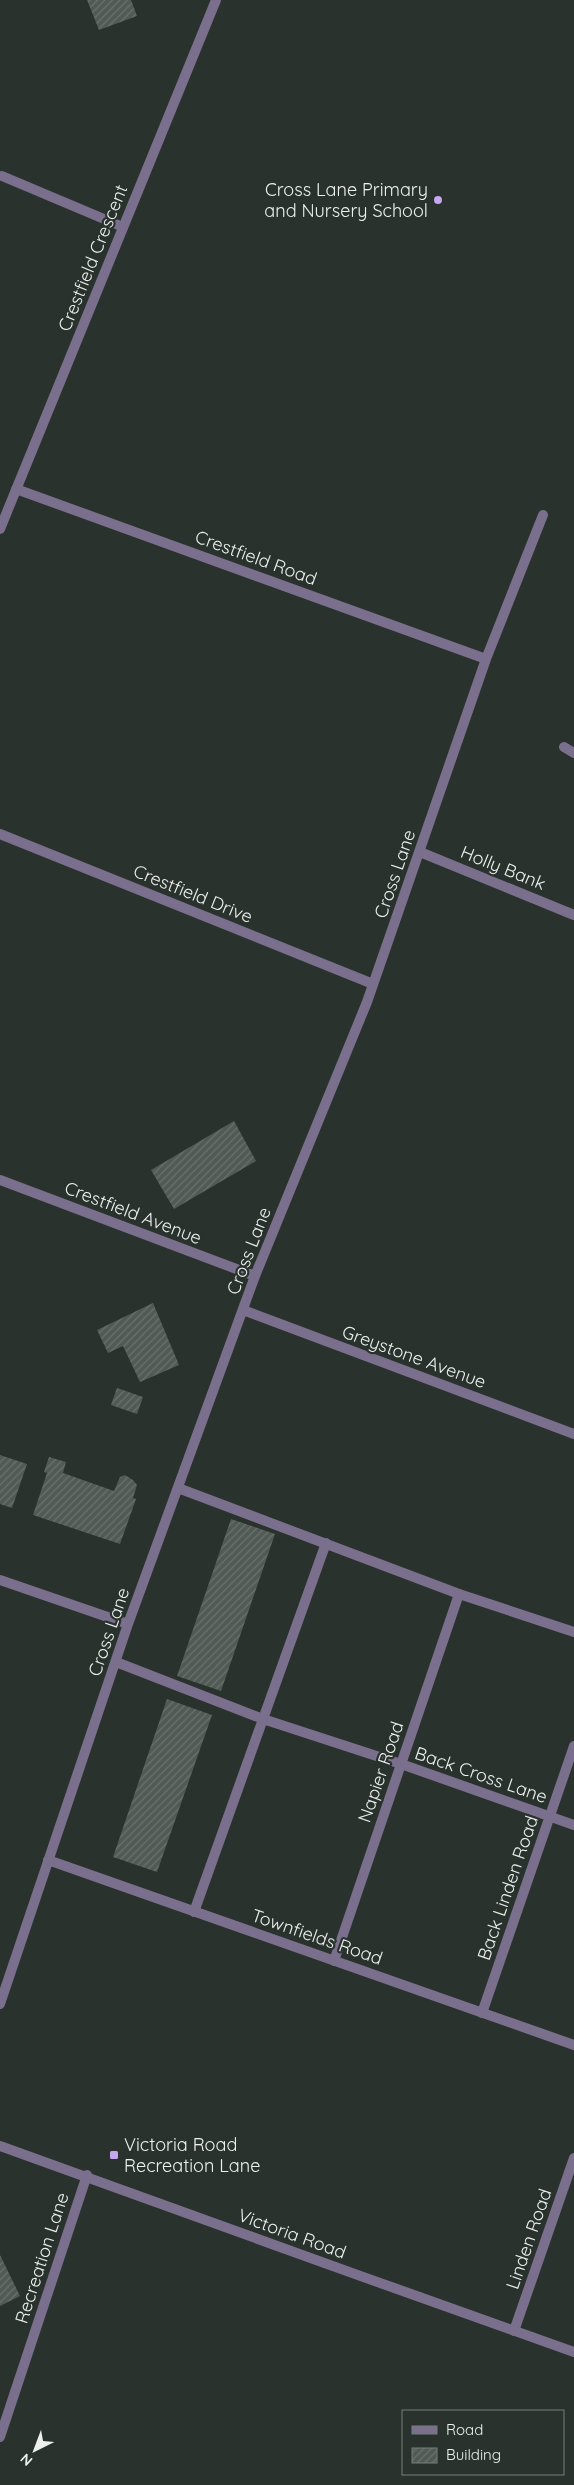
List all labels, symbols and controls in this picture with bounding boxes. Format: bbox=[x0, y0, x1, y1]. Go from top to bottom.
place label: Cross Lane Primary and Nursery School bbox=[264, 178, 428, 222]
street label: Crestfield Crescent bbox=[53, 181, 132, 335]
marker: Cross Lane Primary and Nursery School bbox=[432, 194, 444, 206]
street label: Crestfield Road bbox=[192, 525, 320, 590]
street label: Cross Lane bbox=[369, 827, 420, 921]
street label: Holly Bank bbox=[457, 840, 549, 895]
street label: Crestfield Drive bbox=[130, 859, 256, 928]
street label: Crestfield Avenue bbox=[61, 1176, 205, 1249]
street label: Cross Lane bbox=[221, 1204, 276, 1298]
street label: Greystone Avenue bbox=[339, 1320, 489, 1393]
street label: Cross Lane bbox=[83, 1585, 134, 1679]
street label: Napier Road bbox=[352, 1718, 409, 1825]
street label: Back Cross Lane bbox=[412, 1741, 550, 1808]
street label: Back Linden Road bbox=[472, 1813, 543, 1963]
street label: Townfields Road bbox=[249, 1903, 386, 1970]
place label: Victoria Road Recreation Lane bbox=[124, 2133, 260, 2177]
marker: Victoria Road Recreation Lane bbox=[108, 2149, 120, 2161]
street label: Linden Road bbox=[501, 2186, 556, 2292]
street label: Recreation Lane bbox=[10, 2189, 74, 2326]
street label: Victoria Road bbox=[235, 2203, 349, 2264]
legend bbox=[402, 2410, 564, 2475]
text: Road bbox=[446, 2420, 483, 2439]
north arrow bbox=[10, 2425, 60, 2475]
text: Building bbox=[446, 2445, 501, 2464]
text: N bbox=[16, 2450, 36, 2470]

